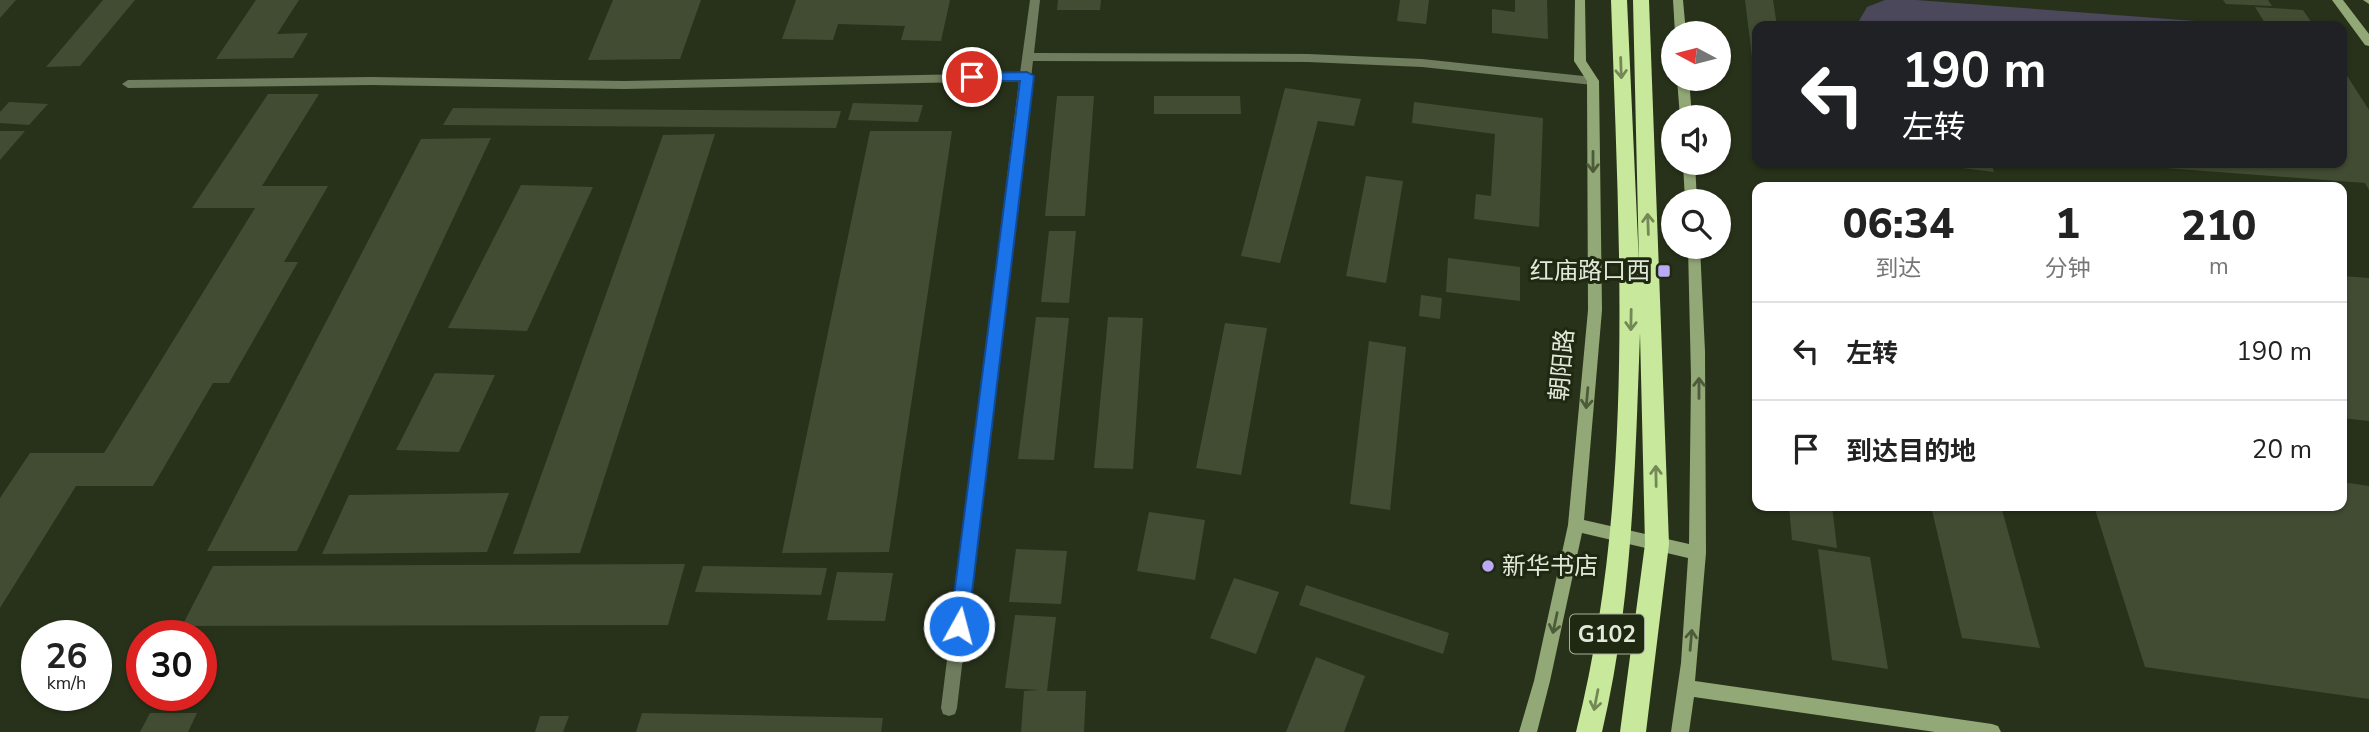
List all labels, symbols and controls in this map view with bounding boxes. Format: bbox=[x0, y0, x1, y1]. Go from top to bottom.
north arrow bbox=[1661, 21, 1731, 91]
map controls bbox=[1661, 21, 1731, 259]
text: 190 m bbox=[1902, 37, 2046, 104]
pin bbox=[942, 47, 1002, 107]
icon: left bbox=[1787, 49, 1878, 140]
one-way arrow bbox=[1614, 56, 1627, 79]
icon: arrive bbox=[953, 58, 991, 96]
button: sound bbox=[1661, 105, 1731, 175]
text: 左转 bbox=[1902, 106, 1966, 149]
one-way arrow bbox=[1586, 151, 1600, 174]
button: search bbox=[1661, 189, 1731, 259]
text: 06:34 bbox=[1842, 196, 1954, 253]
text: 1 bbox=[2055, 196, 2080, 253]
text: 210 bbox=[2181, 198, 2257, 255]
one-way arrow bbox=[1642, 213, 1655, 236]
text: m bbox=[2209, 251, 2229, 282]
text: 到达 bbox=[1875, 253, 1921, 284]
text: 分钟 bbox=[2045, 253, 2091, 284]
place label: 红庙路口西 bbox=[1530, 255, 1650, 287]
marker: 红庙路口西 bbox=[1656, 263, 1672, 279]
one-way arrow bbox=[1624, 308, 1638, 331]
street label: 朝阳路 bbox=[1543, 328, 1581, 402]
icon: left bbox=[1787, 332, 1825, 370]
text: 190 m bbox=[2236, 334, 2312, 369]
text: 左转 bbox=[1846, 336, 1898, 371]
one-way arrow bbox=[1692, 377, 1706, 400]
one-way arrow bbox=[1580, 386, 1593, 409]
icon: arrive bbox=[1787, 430, 1825, 468]
text: 20 m bbox=[2252, 432, 2312, 467]
text: 到达目的地 bbox=[1846, 434, 1976, 469]
one-way arrow bbox=[1649, 465, 1662, 488]
place label: 新华书店 bbox=[1502, 550, 1598, 582]
marker: 新华书店 bbox=[1480, 558, 1496, 574]
position arrow bbox=[922, 589, 996, 663]
one-way arrow bbox=[1548, 611, 1562, 634]
road number: G102 bbox=[1570, 614, 1644, 654]
speed limit sign: 30 bbox=[126, 620, 217, 711]
one-way arrow bbox=[1685, 629, 1698, 652]
text: 26 bbox=[45, 633, 88, 680]
text: km/h bbox=[47, 671, 86, 695]
one-way arrow bbox=[1589, 688, 1603, 711]

